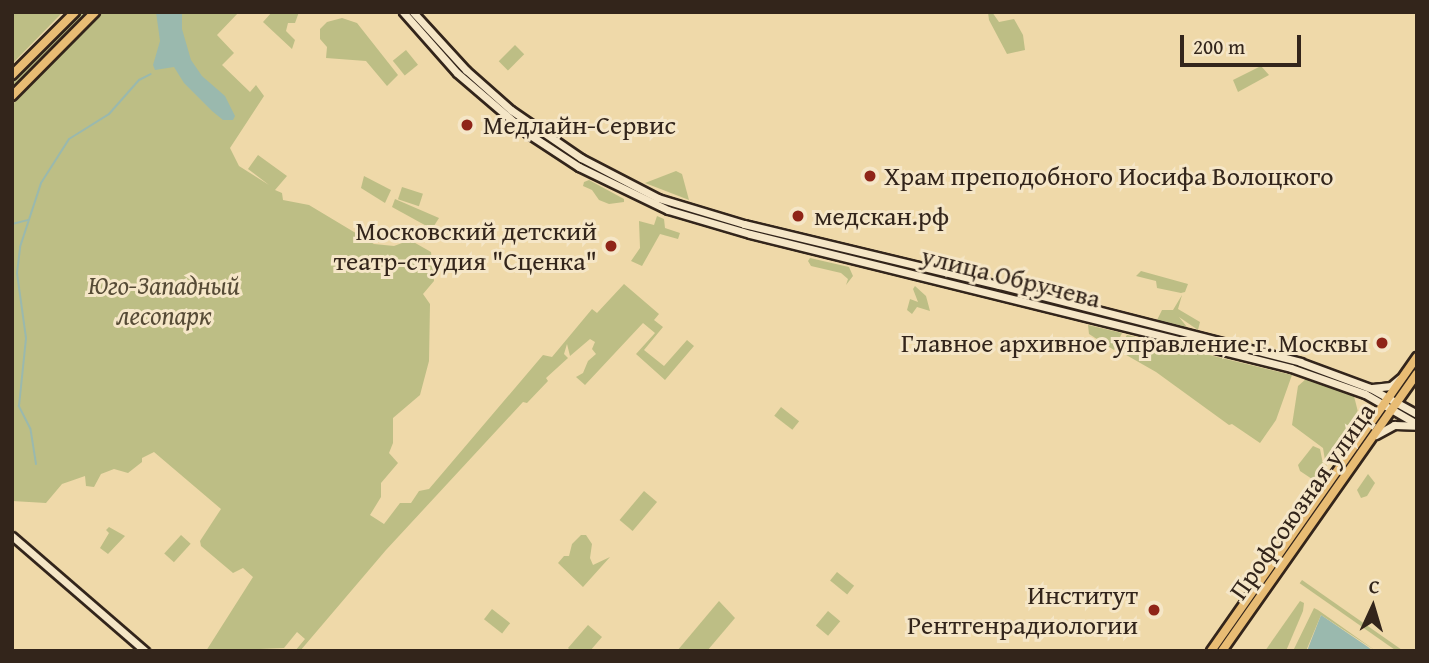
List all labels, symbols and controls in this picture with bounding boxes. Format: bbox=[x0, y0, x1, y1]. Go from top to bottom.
scale bar bbox=[1184, 21, 1305, 65]
text: 200 m bbox=[1193, 31, 1245, 62]
place label: Медлайн-Сервис bbox=[483, 109, 676, 141]
marker: Медлайн-Сервис bbox=[457, 115, 477, 135]
place label: Храм преподобного Иосифа Волоцкого bbox=[884, 160, 1334, 192]
marker: Храм преподобного Иосифа Волоцкого bbox=[862, 168, 878, 184]
place label: медскан.рф bbox=[814, 200, 949, 232]
marker: медскан.рф bbox=[788, 206, 808, 226]
place label: Московский детский театр-студия "Сценка" bbox=[334, 215, 597, 276]
marker: Московский детский театр-студия "Сценка" bbox=[603, 238, 619, 254]
street label: улица Обручева bbox=[918, 240, 1104, 314]
park label: Юго-Западный лесопарк bbox=[88, 269, 240, 330]
place label: Главное архивное управление г. Москвы bbox=[901, 327, 1368, 359]
marker: Главное архивное управление г. Москвы bbox=[1374, 335, 1390, 351]
street label: Профсоюзная улица bbox=[1222, 397, 1382, 605]
north arrow bbox=[1338, 572, 1408, 642]
text: С bbox=[1368, 572, 1381, 600]
place label: Институт Рентгенрадиологии bbox=[907, 579, 1138, 640]
marker: Институт Рентгенрадиологии bbox=[1144, 600, 1164, 620]

